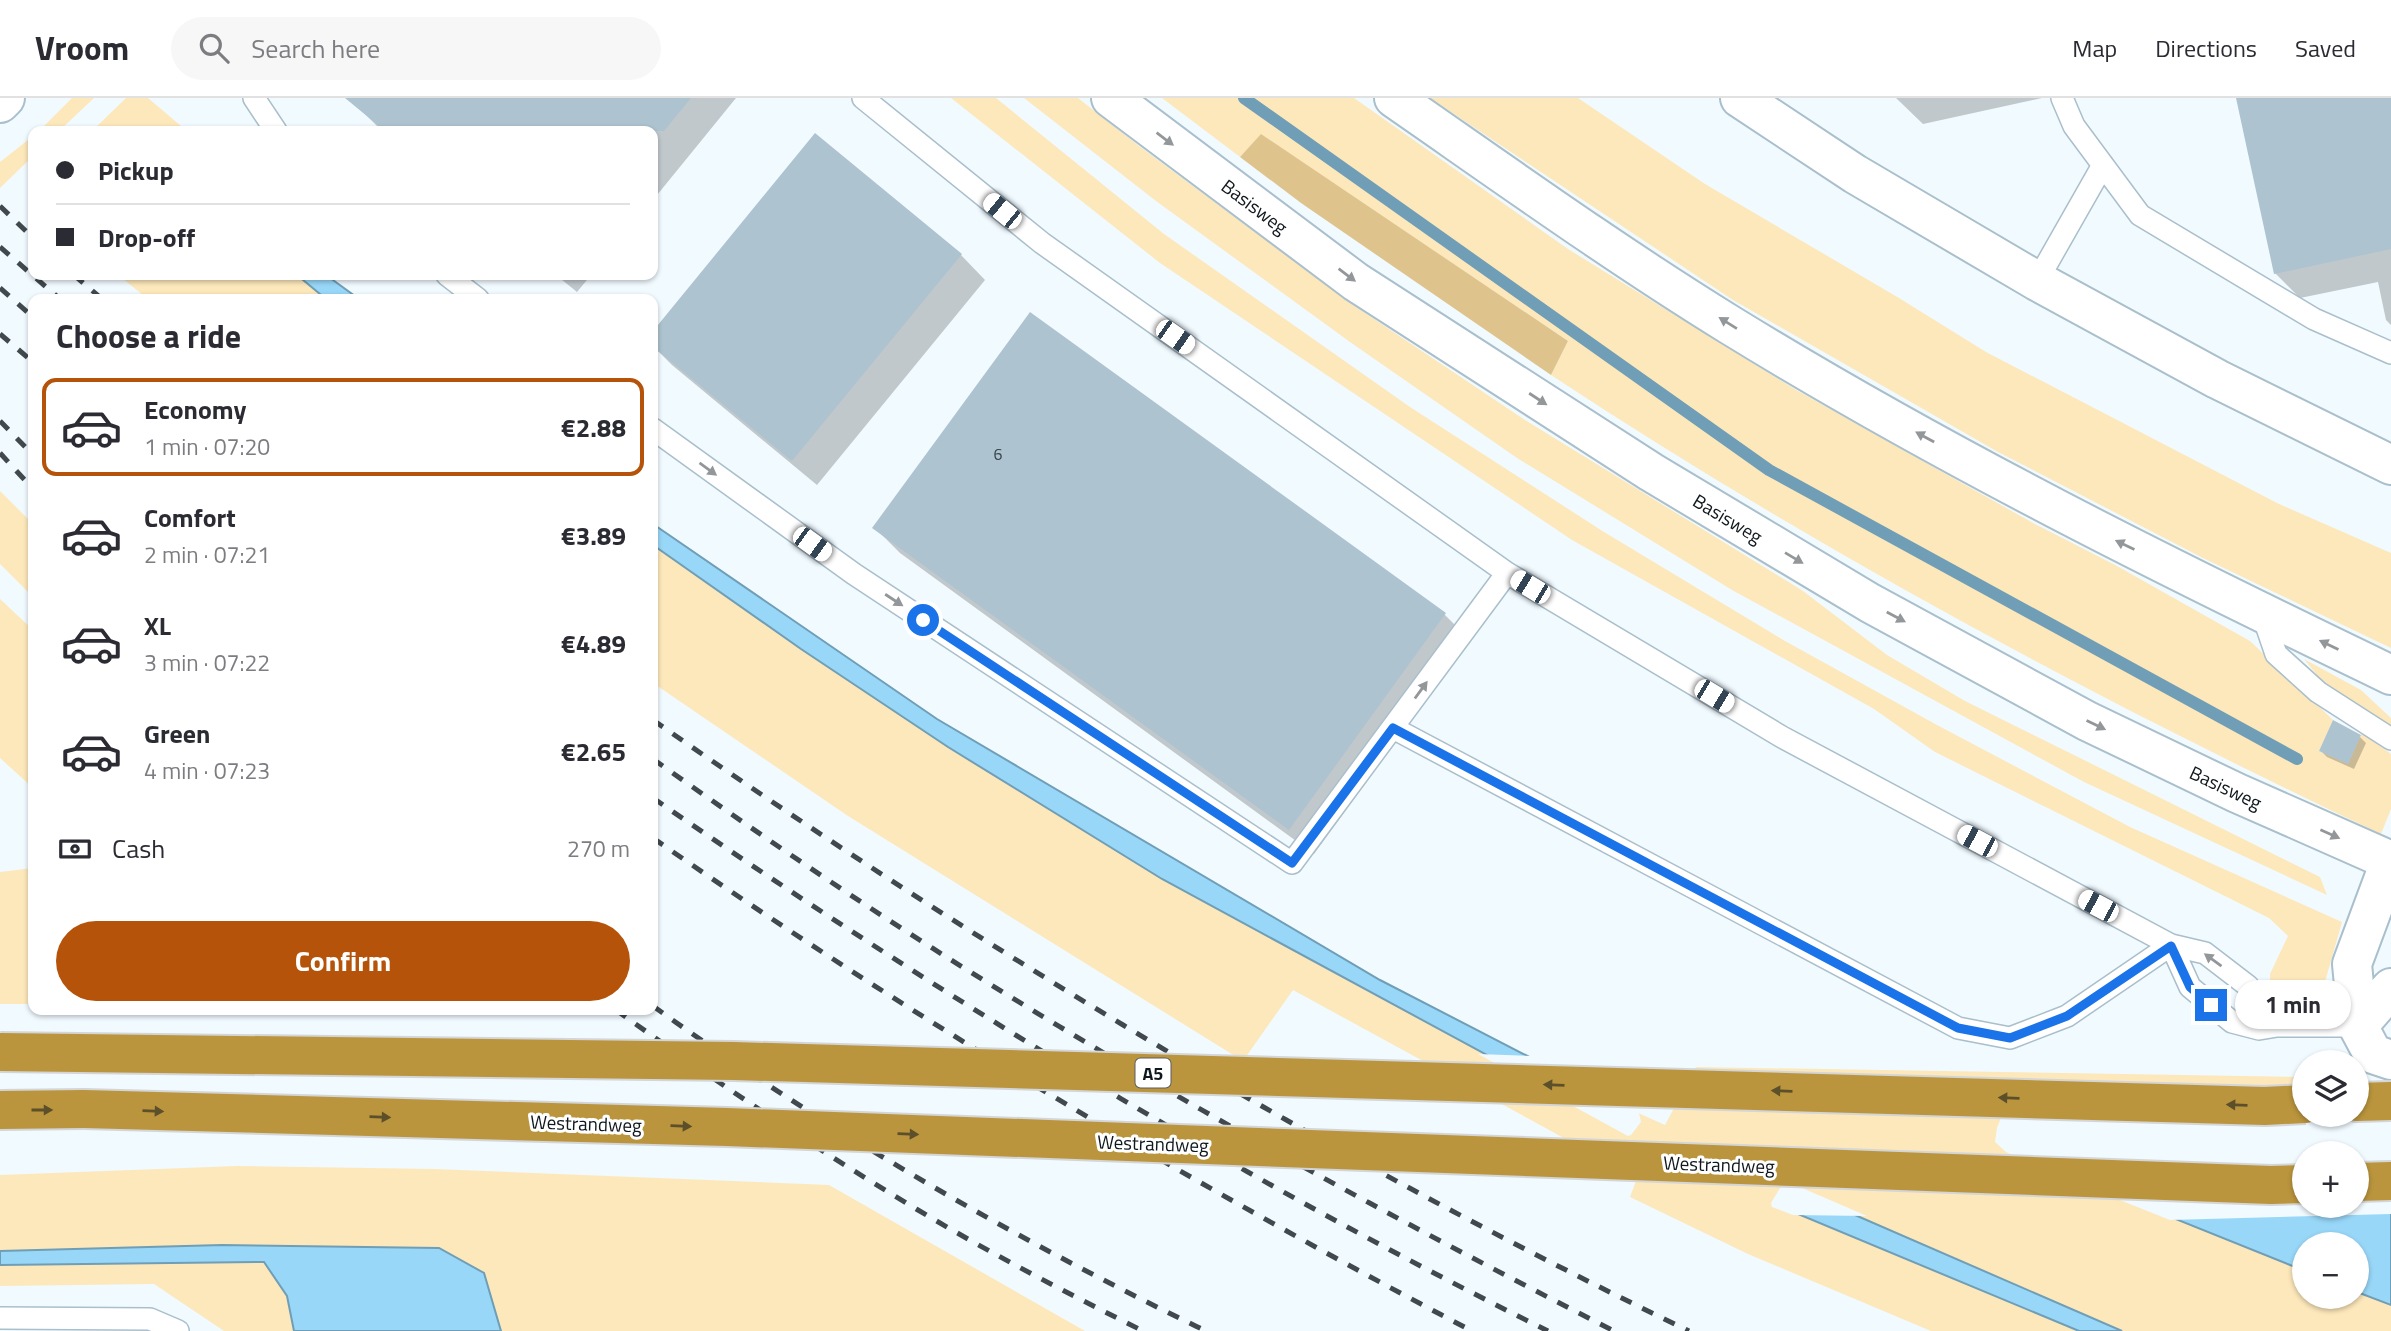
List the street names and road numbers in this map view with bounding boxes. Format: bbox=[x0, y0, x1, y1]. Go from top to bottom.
street label: Basisweg bbox=[1216, 171, 1295, 241]
street label: Basisweg bbox=[1688, 486, 1769, 550]
street label: Basisweg bbox=[2185, 758, 2267, 816]
road number: A5 bbox=[1136, 1058, 1170, 1088]
street label: Westrandweg bbox=[530, 1107, 643, 1139]
street label: Westrandweg bbox=[1097, 1127, 1210, 1159]
street label: Westrandweg bbox=[1663, 1148, 1776, 1180]

